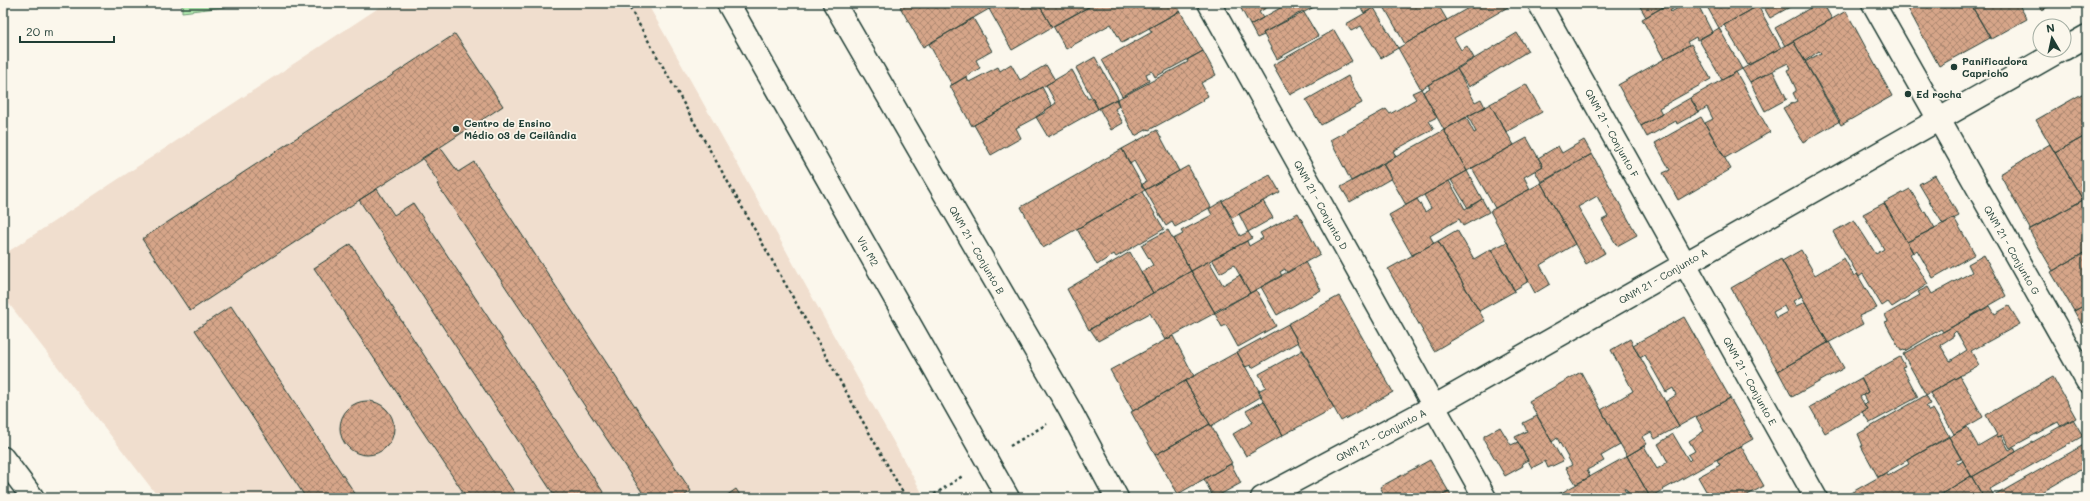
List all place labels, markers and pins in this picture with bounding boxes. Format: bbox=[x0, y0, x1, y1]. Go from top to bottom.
place label: Panificadora Capricho bbox=[1962, 54, 2028, 80]
marker: Panificadora Capricho bbox=[1949, 62, 1959, 72]
place label: Ed rocha bbox=[1916, 87, 1962, 101]
marker: Ed rocha bbox=[1903, 89, 1913, 99]
place label: Centro de Ensino Médio 03 de Ceilândia bbox=[464, 116, 577, 142]
marker: Centro de Ensino Médio 03 de Ceilândia bbox=[451, 124, 461, 134]

